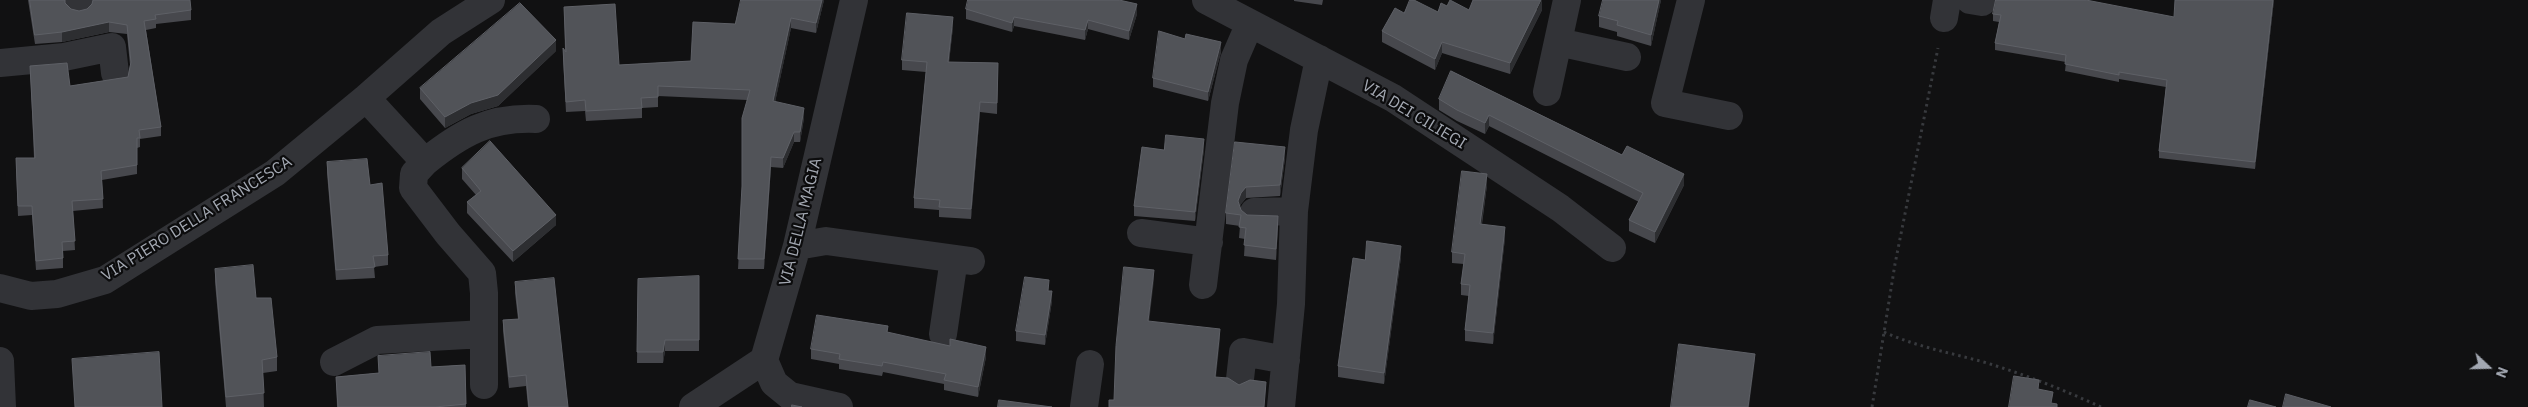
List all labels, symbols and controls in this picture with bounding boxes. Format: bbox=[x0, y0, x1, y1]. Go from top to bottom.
street label: VIA DEI CILIEGI bbox=[1358, 76, 1470, 154]
street label: VIA PIERO DELLA FRANCESCA bbox=[98, 152, 296, 286]
street label: VIA DELLA MAGIA bbox=[776, 156, 826, 288]
north arrow bbox=[2463, 342, 2513, 392]
text: N bbox=[2492, 364, 2512, 380]

